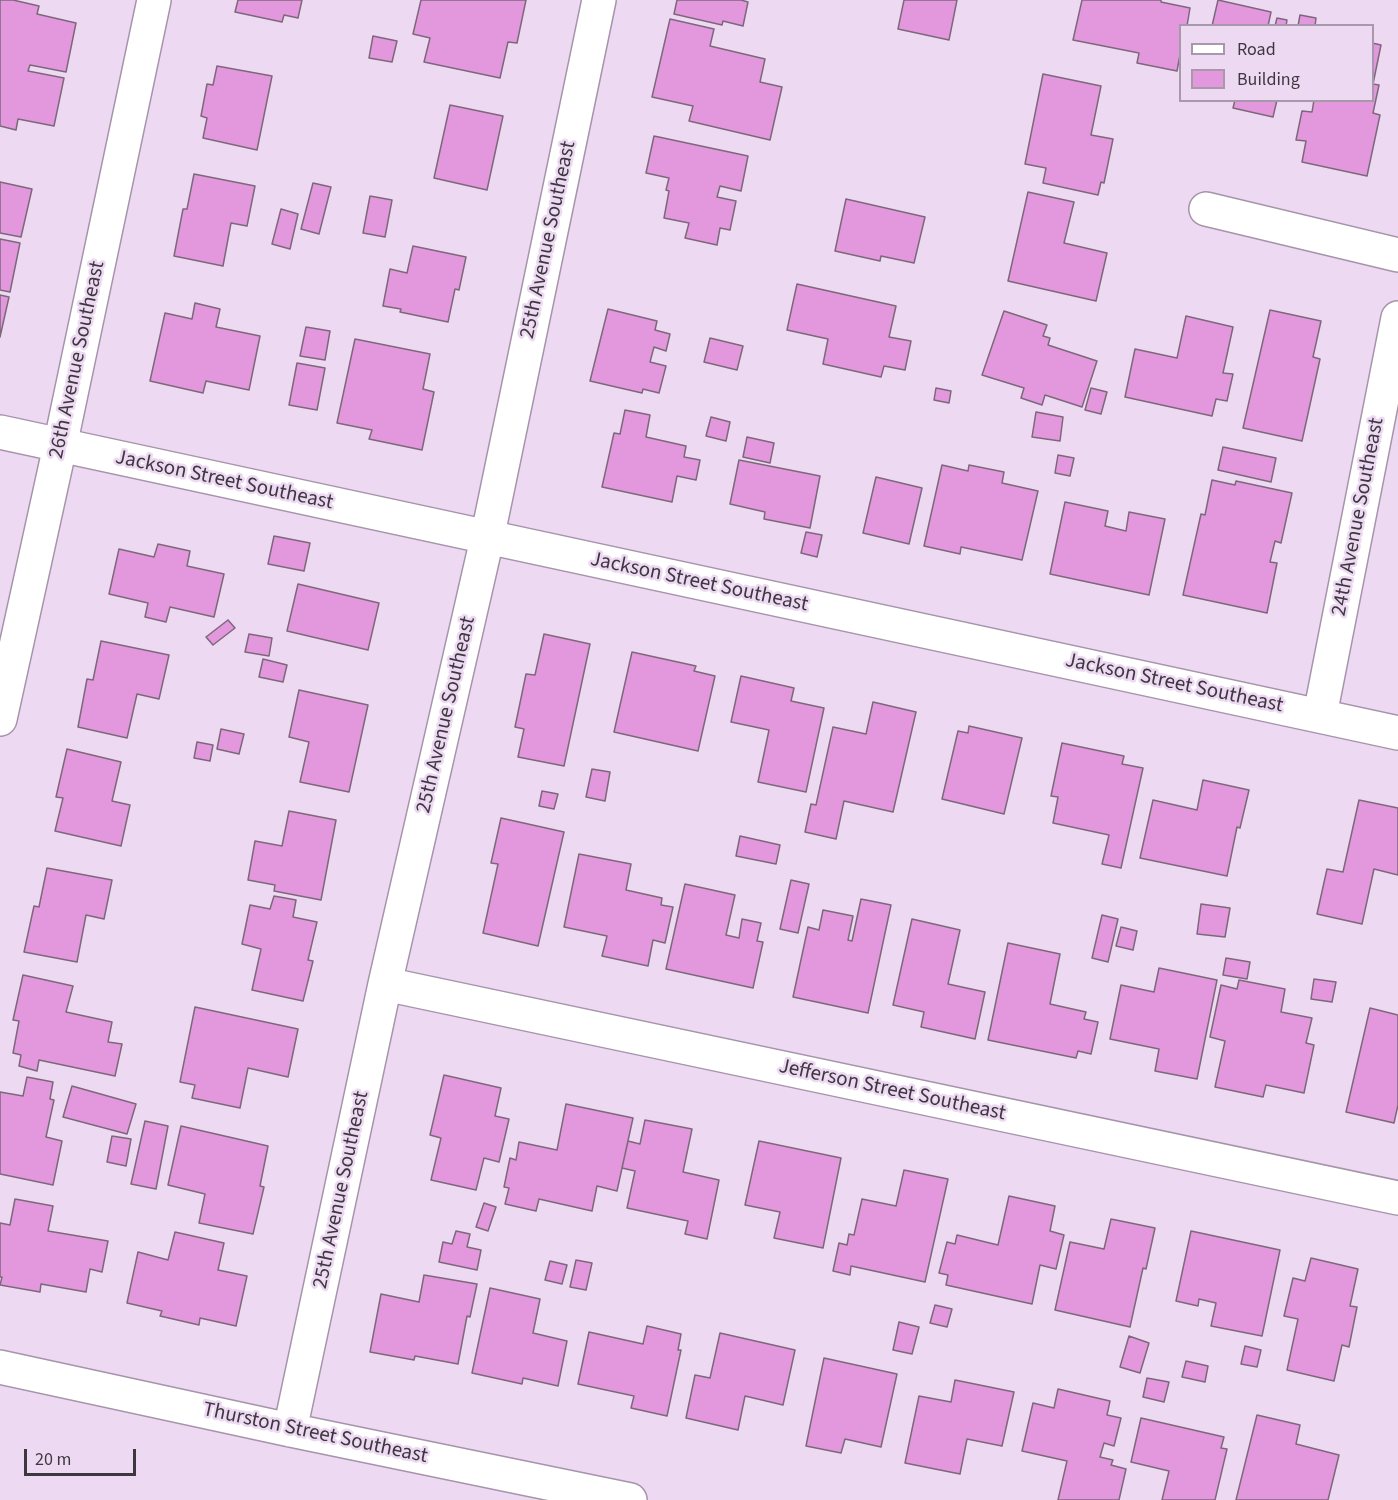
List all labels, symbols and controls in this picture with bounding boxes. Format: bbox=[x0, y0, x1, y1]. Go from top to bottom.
legend bbox=[1179, 24, 1374, 102]
text: Road bbox=[1237, 37, 1276, 62]
text: Building bbox=[1237, 67, 1300, 92]
street label: 25th Avenue Southeast bbox=[516, 139, 582, 341]
street label: 26th Avenue Southeast bbox=[45, 259, 111, 461]
street label: 24th Avenue Southeast bbox=[1327, 416, 1391, 618]
street label: Jackson Street Southeast bbox=[113, 446, 335, 516]
street label: Jackson Street Southeast bbox=[588, 548, 810, 618]
street label: 25th Avenue Southeast bbox=[412, 614, 482, 816]
street label: Jackson Street Southeast bbox=[1063, 649, 1285, 719]
street label: Jefferson Street Southeast bbox=[776, 1055, 1008, 1127]
street label: 25th Avenue Southeast bbox=[309, 1089, 375, 1291]
street label: Thurston Street Southeast bbox=[200, 1398, 430, 1470]
scale bar bbox=[27, 1437, 140, 1475]
text: 20 m bbox=[35, 1447, 71, 1472]

